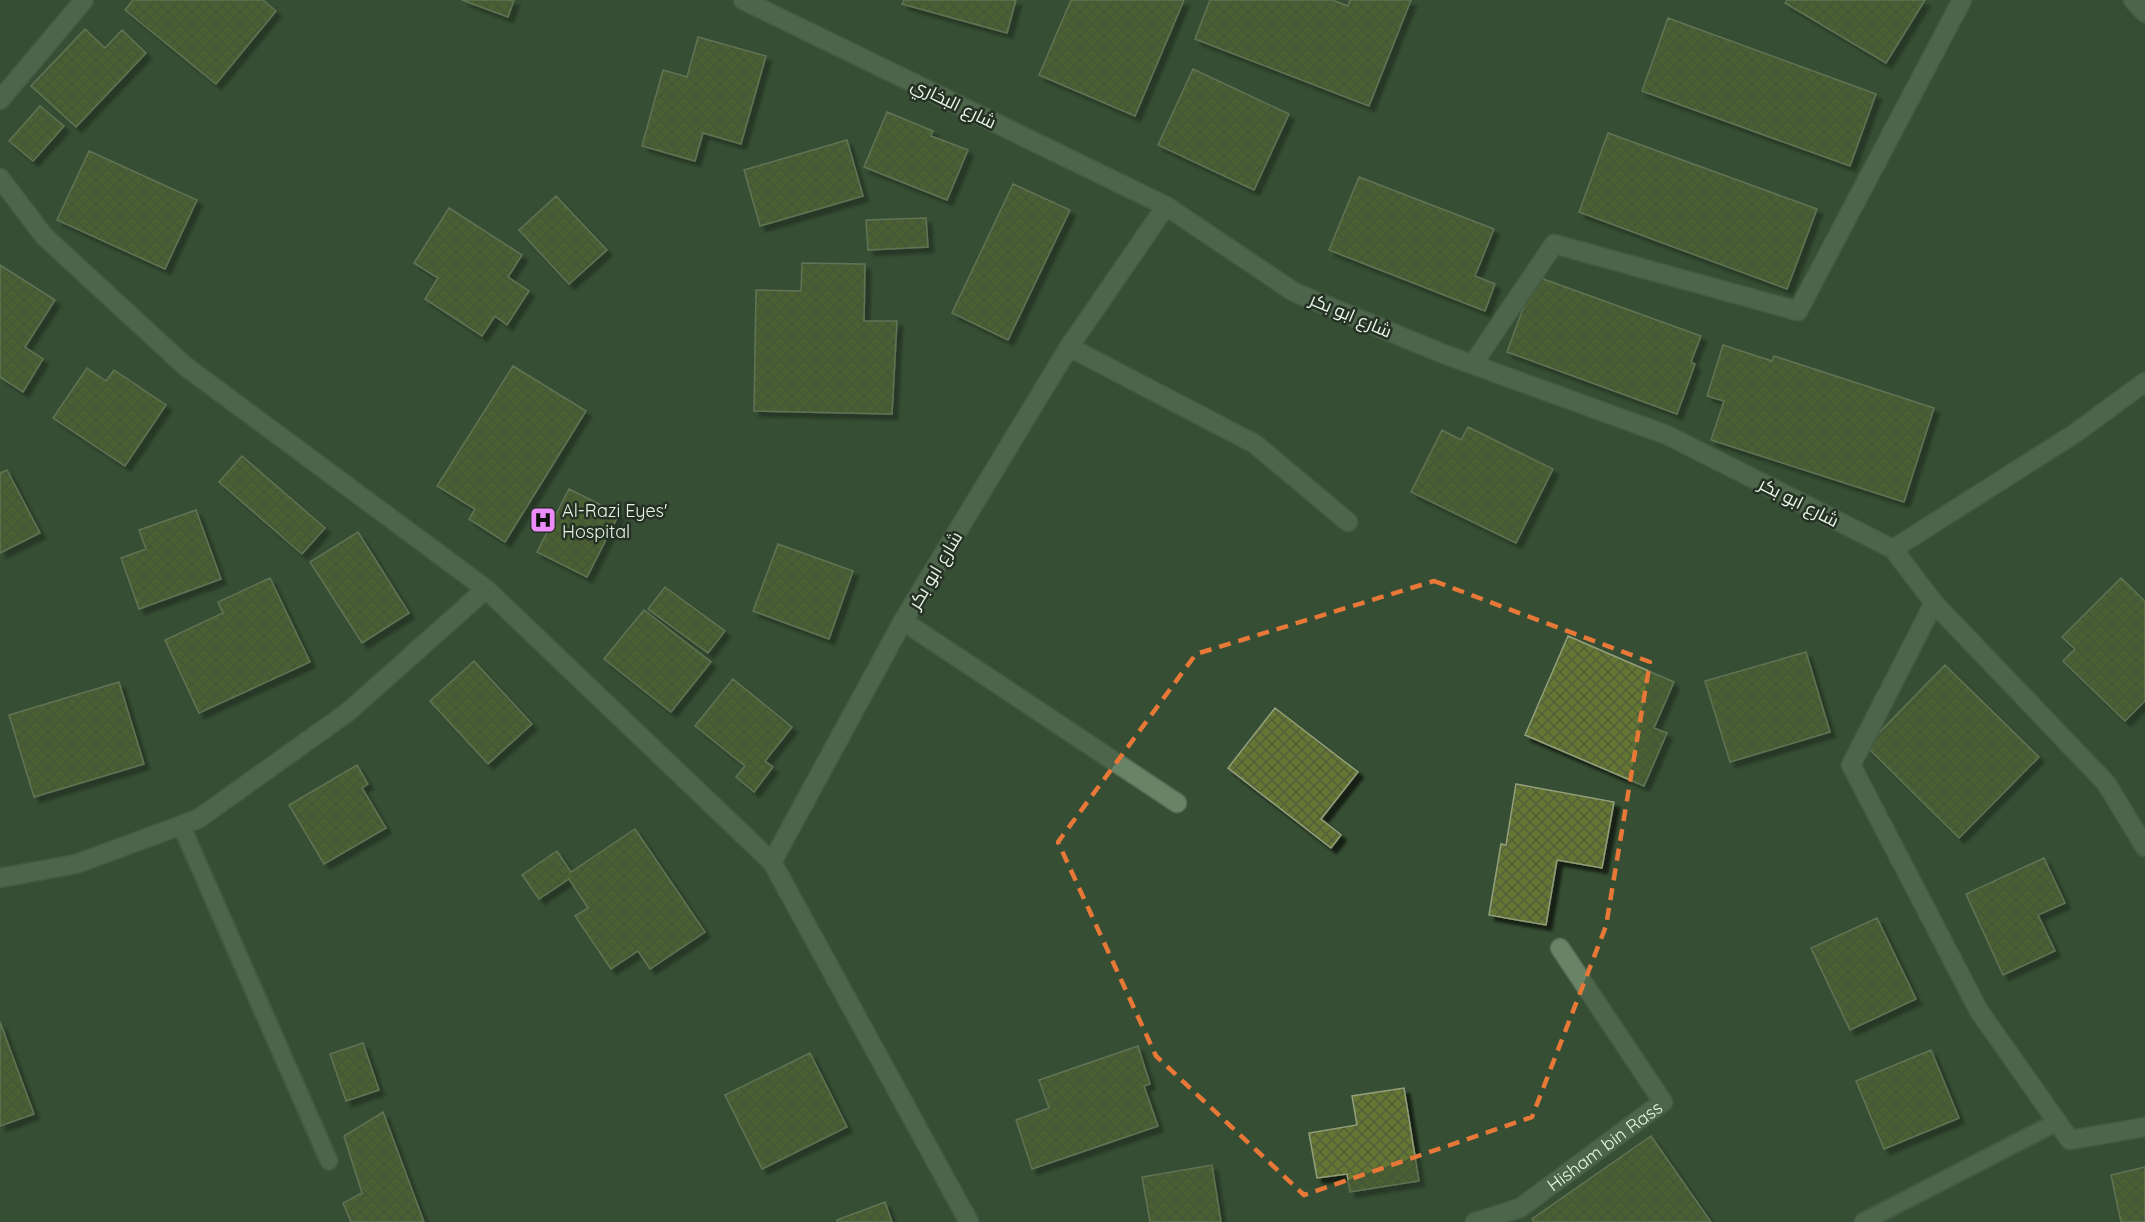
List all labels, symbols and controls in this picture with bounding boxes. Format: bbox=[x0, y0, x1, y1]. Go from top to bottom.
street label: شارع البخاري bbox=[906, 73, 1000, 136]
street label: شارع ابو بكر bbox=[1305, 287, 1395, 343]
street label: شارع ابو بكر bbox=[1754, 472, 1843, 533]
place label: Al-Razi Eyes' Hospital bbox=[562, 499, 668, 543]
hospital icon: Al-Razi Eyes' Hospital bbox=[528, 505, 558, 535]
street label: شارع ابو بكر bbox=[902, 527, 968, 614]
street label: Hisham bin Rass bbox=[1542, 1095, 1666, 1196]

